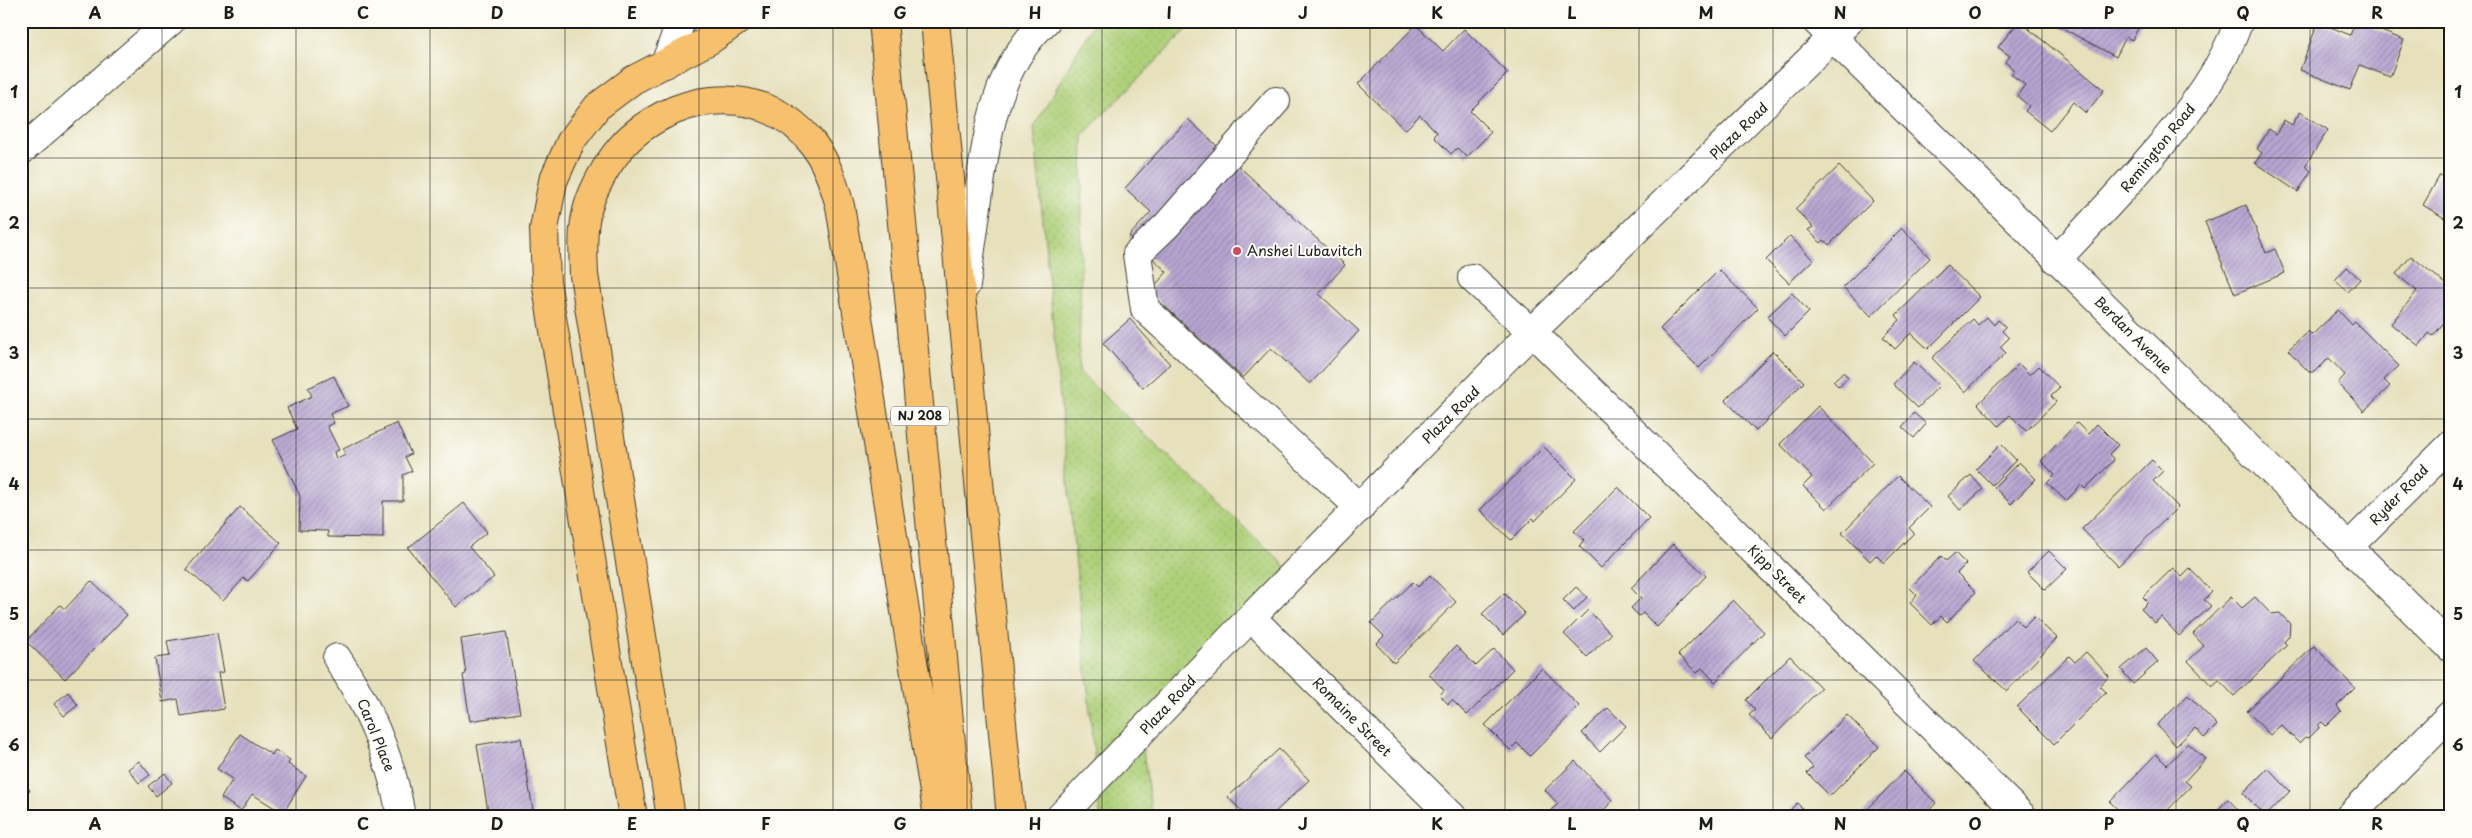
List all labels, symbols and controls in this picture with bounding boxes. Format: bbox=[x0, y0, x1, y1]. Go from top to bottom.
text: A bbox=[89, 0, 102, 24]
text: B bbox=[224, 0, 235, 24]
text: C bbox=[357, 0, 369, 24]
text: D bbox=[491, 0, 503, 24]
text: E bbox=[627, 0, 637, 24]
text: F bbox=[761, 0, 771, 24]
text: G bbox=[893, 0, 907, 24]
text: H bbox=[1029, 0, 1041, 24]
text: I bbox=[1166, 0, 1172, 24]
text: J bbox=[1298, 0, 1308, 24]
text: K bbox=[1431, 0, 1443, 24]
text: L bbox=[1567, 0, 1577, 24]
text: M bbox=[1698, 0, 1714, 24]
text: N bbox=[1834, 0, 1846, 24]
text: O bbox=[1969, 0, 1982, 24]
text: P bbox=[2104, 0, 2115, 24]
text: Q bbox=[2237, 0, 2250, 24]
text: R bbox=[2371, 0, 2383, 24]
text: 1 bbox=[10, 79, 18, 103]
text: 1 bbox=[2454, 79, 2462, 103]
street label: Plaza Road bbox=[1705, 97, 1773, 164]
street label: Remington Road bbox=[2115, 99, 2200, 197]
text: 2 bbox=[8, 210, 20, 234]
text: 2 bbox=[2452, 210, 2464, 234]
place label: Anshei Lubavitch bbox=[1247, 240, 1362, 261]
marker: Anshei Lubavitch bbox=[1231, 245, 1243, 257]
street label: Berdan Avenue bbox=[2090, 291, 2177, 378]
text: 3 bbox=[9, 340, 19, 364]
text: 3 bbox=[2453, 340, 2463, 364]
street label: Plaza Road bbox=[1417, 381, 1484, 448]
road number: NJ 208 bbox=[891, 406, 949, 426]
street label: Ryder Road bbox=[2364, 460, 2433, 530]
text: 4 bbox=[9, 471, 20, 495]
text: 4 bbox=[2453, 471, 2464, 495]
street label: Kipp Street bbox=[1743, 539, 1812, 608]
text: 5 bbox=[9, 601, 19, 625]
text: 5 bbox=[2453, 601, 2463, 625]
street label: Plaza Road bbox=[1135, 670, 1201, 739]
street label: Romaine Street bbox=[1308, 672, 1397, 761]
street label: Carol Place bbox=[352, 695, 401, 774]
text: 6 bbox=[8, 732, 20, 756]
text: 6 bbox=[2452, 732, 2464, 756]
text: A bbox=[89, 811, 102, 835]
text: B bbox=[224, 811, 235, 835]
text: C bbox=[357, 811, 369, 835]
text: D bbox=[491, 811, 503, 835]
text: E bbox=[627, 811, 637, 835]
text: F bbox=[761, 811, 771, 835]
text: G bbox=[893, 811, 907, 835]
text: H bbox=[1029, 811, 1041, 835]
text: I bbox=[1166, 811, 1172, 835]
text: J bbox=[1298, 811, 1308, 835]
text: K bbox=[1431, 811, 1443, 835]
text: L bbox=[1567, 811, 1577, 835]
text: M bbox=[1698, 811, 1714, 835]
text: N bbox=[1834, 811, 1846, 835]
text: O bbox=[1969, 811, 1982, 835]
text: P bbox=[2104, 811, 2115, 835]
text: Q bbox=[2237, 811, 2250, 835]
text: R bbox=[2371, 811, 2383, 835]

